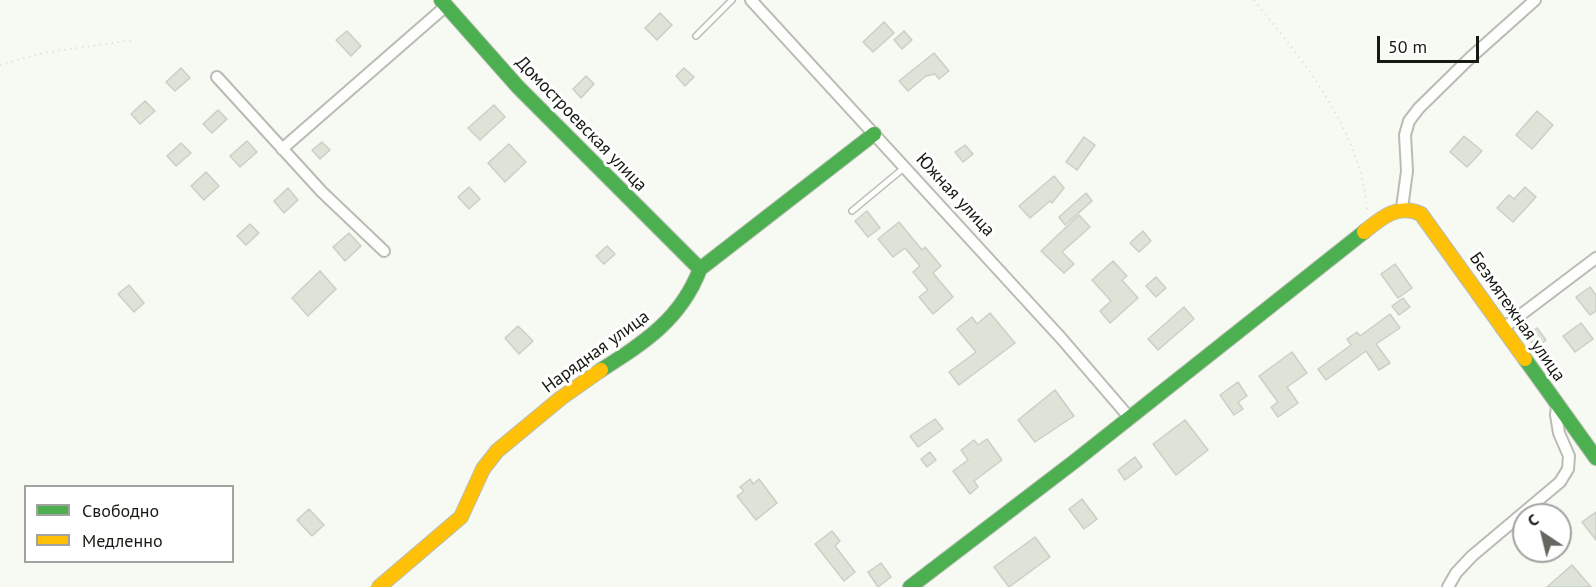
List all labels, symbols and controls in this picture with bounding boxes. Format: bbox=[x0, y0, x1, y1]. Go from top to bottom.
scale bar bbox=[1380, 24, 1482, 62]
text: 50 m bbox=[1388, 35, 1427, 58]
street label: Домостроевская улица bbox=[511, 52, 651, 196]
street label: Южная улица bbox=[911, 149, 999, 241]
street label: Безмятежная улица bbox=[1464, 248, 1570, 386]
street label: Нарядная улица bbox=[538, 306, 654, 398]
legend bbox=[24, 485, 234, 563]
text: Свободно bbox=[82, 499, 159, 522]
north arrow bbox=[1512, 503, 1572, 563]
text: С bbox=[1523, 509, 1542, 531]
text: Медленно bbox=[82, 529, 163, 552]

